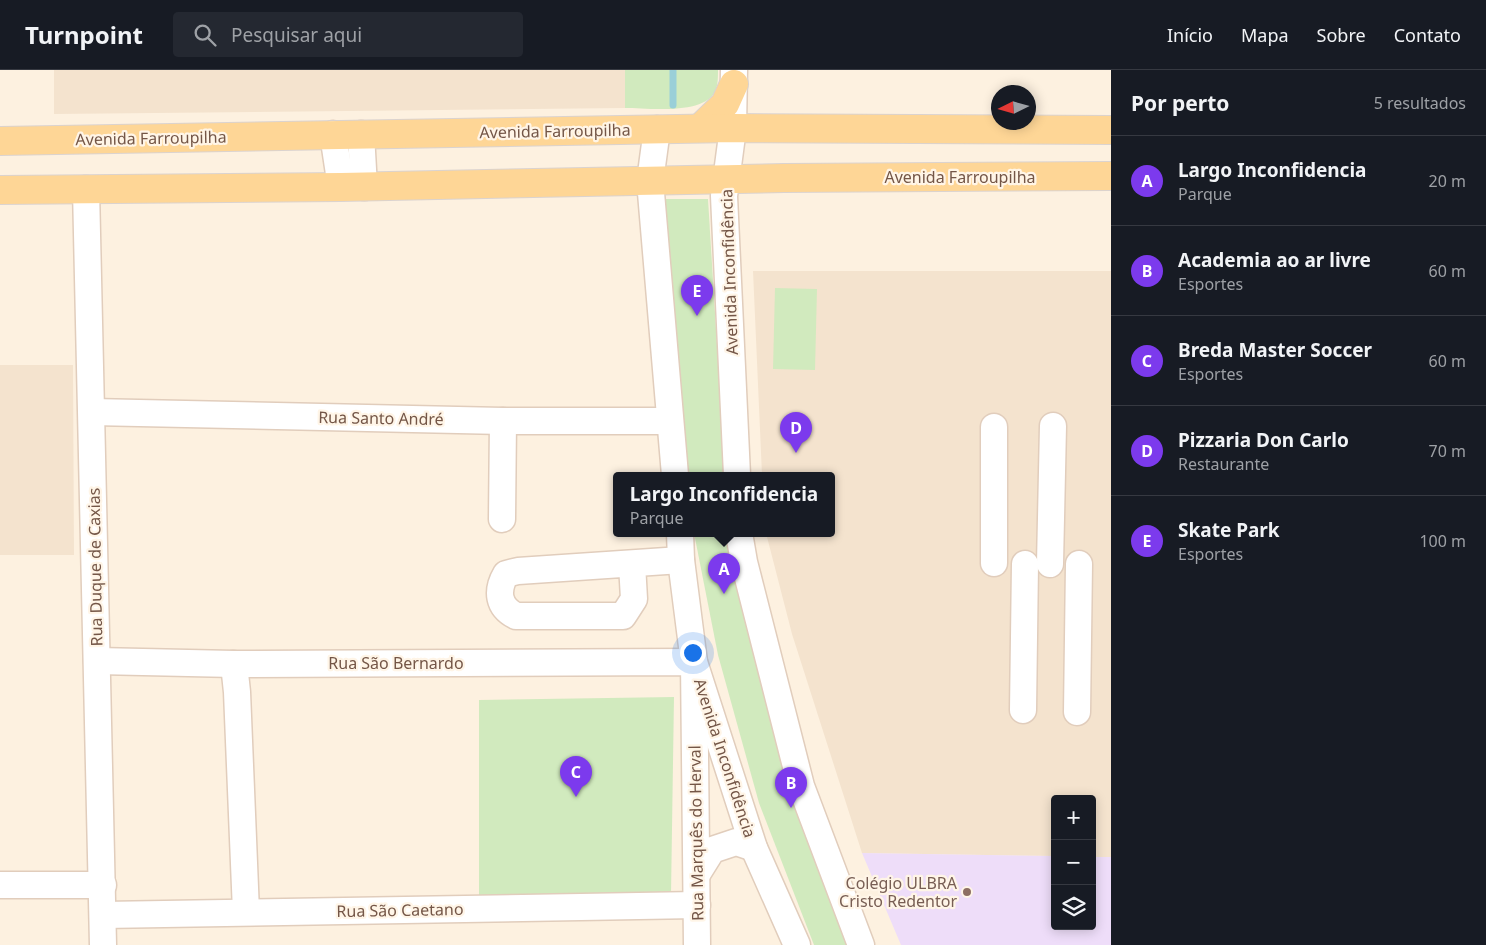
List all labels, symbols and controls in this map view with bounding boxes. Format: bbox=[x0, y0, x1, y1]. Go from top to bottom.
search box bbox=[173, 12, 523, 57]
text: Turnpoint bbox=[25, 18, 143, 51]
icon: search bbox=[191, 21, 219, 49]
text: Pesquisar aqui bbox=[231, 22, 362, 48]
text: Início bbox=[1167, 23, 1213, 47]
text: Mapa bbox=[1241, 23, 1289, 47]
text: Sobre bbox=[1317, 23, 1366, 47]
text: Contato bbox=[1394, 23, 1461, 47]
north arrow bbox=[991, 85, 1036, 130]
text: Por perto bbox=[1131, 89, 1229, 117]
text: 5 resultados bbox=[1374, 92, 1466, 114]
street label: Avenida Farroupilha bbox=[479, 119, 631, 143]
street label: Avenida Farroupilha bbox=[75, 126, 227, 150]
text: Largo Inconfidencia bbox=[1178, 157, 1366, 183]
street label: Avenida Farroupilha bbox=[884, 166, 1036, 188]
text: A bbox=[1141, 170, 1153, 192]
text: 20 m bbox=[1429, 170, 1466, 192]
text: Parque bbox=[1178, 183, 1232, 205]
street label: Avenida Inconfidência bbox=[715, 189, 743, 355]
text: Academia ao ar livre bbox=[1178, 247, 1371, 273]
text: B bbox=[1142, 260, 1152, 282]
text: 60 m bbox=[1429, 260, 1466, 282]
text: Esportes bbox=[1178, 273, 1243, 295]
pin: E bbox=[681, 275, 713, 316]
text: Breda Master Soccer bbox=[1178, 337, 1372, 363]
text: C bbox=[1142, 350, 1152, 372]
text: 60 m bbox=[1429, 350, 1466, 372]
text: Esportes bbox=[1178, 363, 1243, 385]
street label: Rua Santo André bbox=[318, 406, 444, 430]
pin: D bbox=[780, 412, 812, 453]
text: Pizzaria Don Carlo bbox=[1178, 427, 1349, 453]
text: D bbox=[1141, 440, 1153, 462]
text: 70 m bbox=[1429, 440, 1466, 462]
text: Restaurante bbox=[1178, 453, 1269, 475]
popup bbox=[613, 472, 835, 537]
text: Largo Inconfidencia bbox=[630, 481, 818, 507]
street label: Rua Duque de Caxias bbox=[83, 487, 107, 647]
text: Parque bbox=[630, 507, 683, 529]
text: Skate Park bbox=[1178, 517, 1280, 543]
text: E bbox=[1143, 530, 1151, 552]
text: 100 m bbox=[1419, 530, 1466, 552]
text: Esportes bbox=[1178, 543, 1243, 565]
pin: A bbox=[708, 553, 740, 594]
your location bbox=[680, 640, 706, 666]
street label: Rua São Bernardo bbox=[328, 652, 464, 674]
street label: Avenida Inconfidência bbox=[689, 676, 761, 840]
street label: Rua Marquês do Herval bbox=[683, 745, 709, 921]
pin: C bbox=[560, 756, 592, 797]
pin: B bbox=[775, 767, 807, 808]
map controls bbox=[1051, 795, 1096, 930]
button: + bbox=[1051, 795, 1096, 840]
button: − bbox=[1051, 840, 1096, 885]
place label: Colégio ULBRA Cristo Redentor bbox=[839, 872, 958, 912]
button: layers bbox=[1051, 885, 1096, 930]
marker: Colégio ULBRA Cristo Redentor bbox=[961, 886, 973, 898]
street label: Rua São Caetano bbox=[336, 898, 464, 922]

